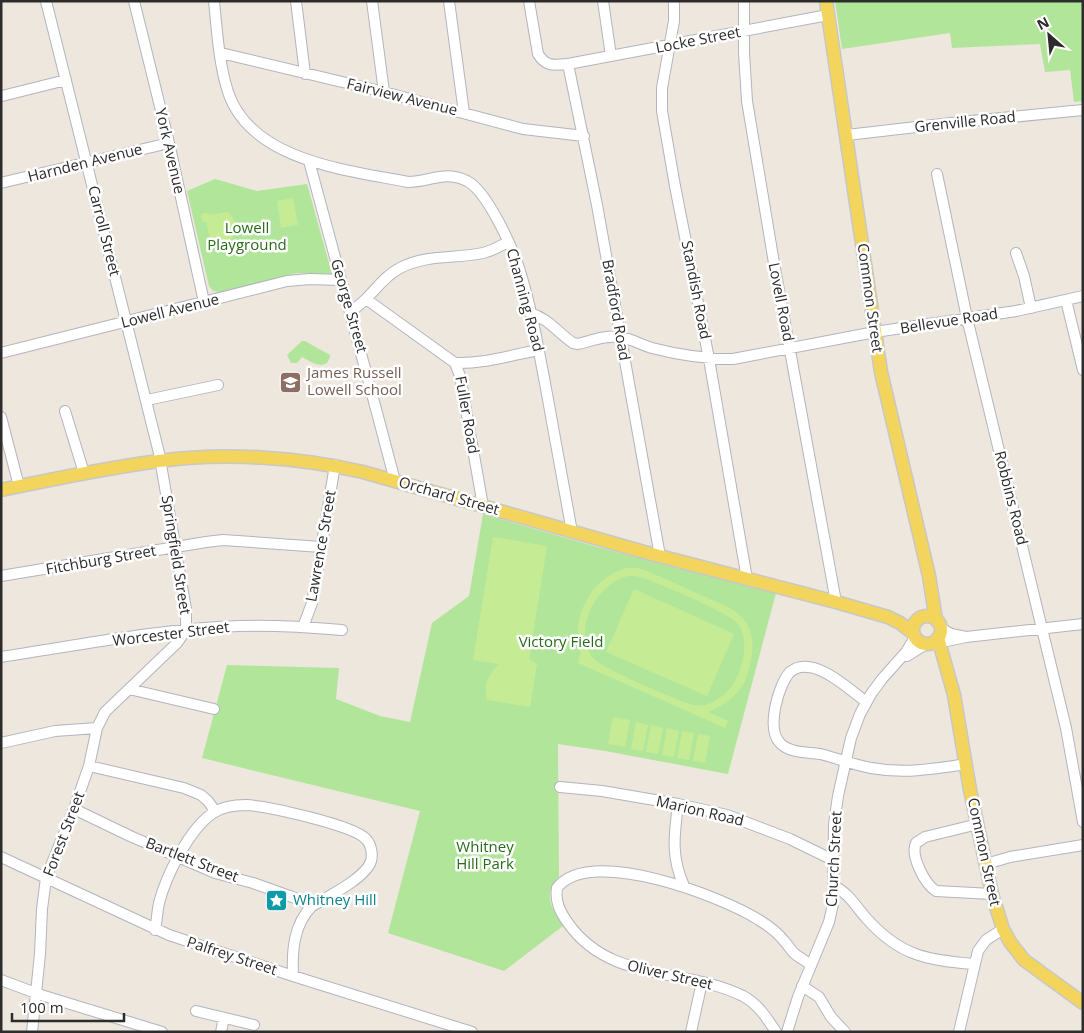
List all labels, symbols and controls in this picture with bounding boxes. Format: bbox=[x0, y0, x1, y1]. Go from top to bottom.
north arrow bbox=[1024, 10, 1074, 60]
text: N bbox=[1033, 12, 1052, 34]
street label: Locke Street bbox=[654, 21, 742, 57]
street label: Fairview Avenue bbox=[345, 73, 460, 119]
street label: York Avenue bbox=[151, 106, 191, 196]
street label: Grenville Road bbox=[913, 106, 1016, 136]
street label: Harnden Avenue bbox=[25, 138, 144, 186]
street label: Carroll Street bbox=[84, 183, 126, 278]
park label: Lowell Playground bbox=[207, 217, 287, 254]
street label: Standish Road bbox=[678, 239, 716, 341]
street label: Common Street bbox=[853, 242, 889, 354]
street label: Channing Road bbox=[503, 246, 549, 354]
street label: George Street bbox=[327, 256, 373, 355]
street label: Bradford Road bbox=[598, 258, 636, 362]
street label: Lovell Road bbox=[765, 261, 799, 343]
street label: Lowell Avenue bbox=[119, 288, 221, 332]
street label: Bellevue Road bbox=[898, 302, 999, 338]
place label: James Russell Lowell School bbox=[305, 362, 402, 399]
school or university icon: James Russell Lowell School bbox=[279, 370, 303, 394]
street label: Fuller Road bbox=[451, 374, 485, 455]
street label: Robbins Road bbox=[991, 449, 1033, 547]
street label: Orchard Street bbox=[397, 471, 502, 519]
street label: Lawrence Street bbox=[300, 488, 340, 603]
street label: Springfield Street bbox=[158, 494, 196, 616]
street label: Fitchburg Street bbox=[44, 539, 158, 579]
street label: Worcester Street bbox=[111, 616, 230, 650]
park label: Victory Field bbox=[519, 631, 603, 651]
street label: Forest Street bbox=[38, 788, 88, 879]
street label: Marion Road bbox=[654, 790, 746, 830]
street label: Common Street bbox=[964, 796, 1006, 908]
street label: Church Street bbox=[820, 810, 846, 907]
street label: Bartlett Street bbox=[143, 832, 242, 886]
park label: Whitney Hill Park bbox=[456, 836, 514, 873]
place icon: Whitney Hill bbox=[265, 888, 289, 912]
place label: Whitney Hill bbox=[293, 889, 377, 909]
street label: Palfrey Street bbox=[184, 931, 280, 979]
street label: Oliver Street bbox=[626, 954, 715, 994]
scale bar bbox=[12, 990, 125, 1022]
text: 100 m bbox=[20, 997, 64, 1017]

